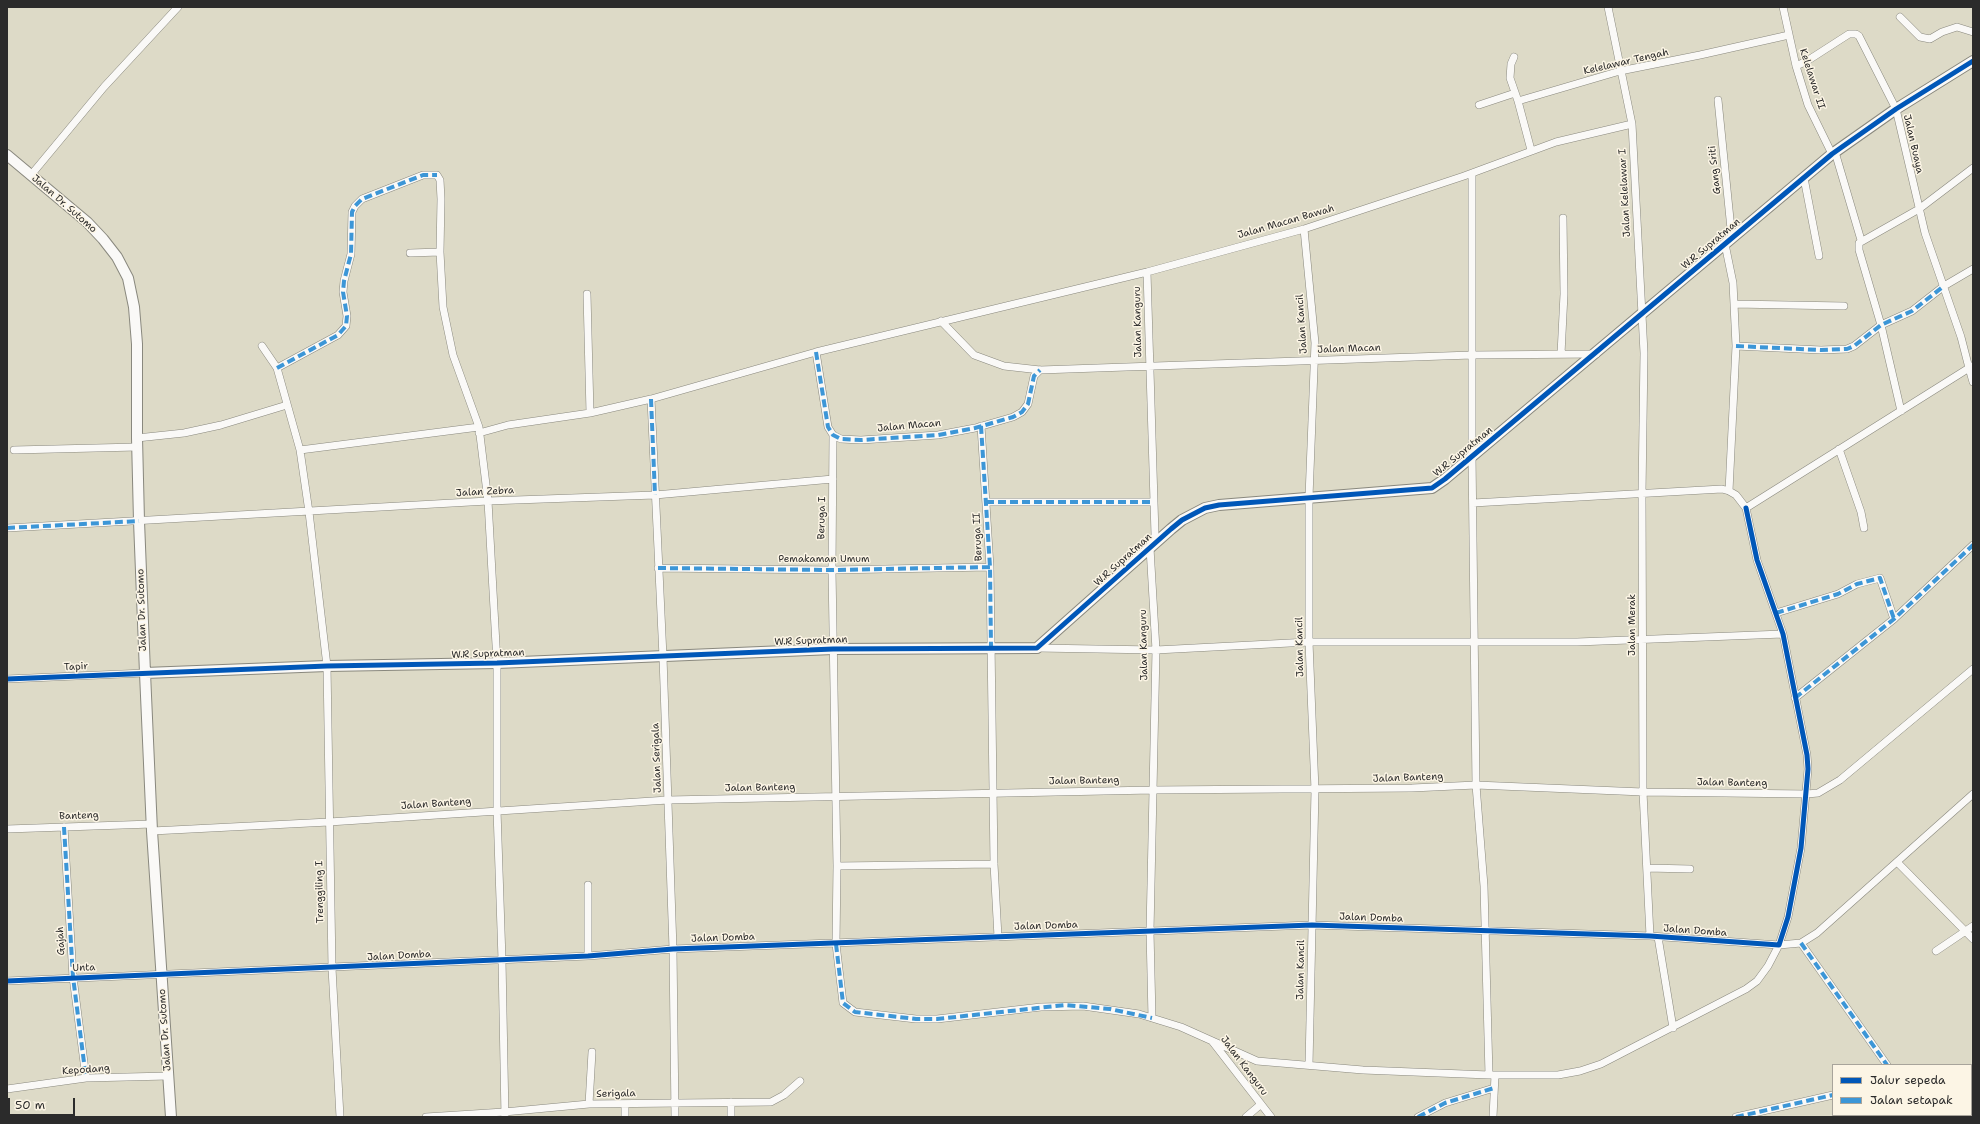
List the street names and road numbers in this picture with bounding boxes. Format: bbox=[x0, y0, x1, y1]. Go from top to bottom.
street label: Kelelawar Tengah bbox=[1582, 46, 1670, 78]
street label: Kelelawar II bbox=[1797, 47, 1827, 111]
street label: Jalan Buaya bbox=[1900, 113, 1926, 175]
street label: Gang Sriti bbox=[1706, 145, 1724, 195]
street label: Jalan Kelelawar I bbox=[1617, 149, 1633, 237]
street label: Jalan Dr. Sutomo bbox=[29, 172, 99, 236]
street label: Jalan Macan Bawah bbox=[1236, 202, 1336, 242]
street label: W.R Supratman bbox=[1679, 216, 1743, 272]
street label: Jalan Kanguru bbox=[1131, 286, 1145, 358]
street label: Jalan Kancil bbox=[1294, 294, 1310, 354]
street label: Jalan Macan bbox=[1317, 342, 1381, 356]
street label: Jalan Macan bbox=[877, 417, 941, 435]
street label: W.R Supratman bbox=[1431, 424, 1495, 480]
street label: Jalan Zebra bbox=[456, 484, 514, 500]
street label: Beruga I bbox=[816, 497, 828, 539]
street label: Beruga II bbox=[971, 513, 985, 561]
street label: W.R Supratman bbox=[1092, 531, 1154, 589]
street label: Pemakaman Umum bbox=[778, 553, 870, 565]
street label: Jalan Dr. Sutomo bbox=[135, 569, 149, 651]
street label: Jalan Merak bbox=[1626, 594, 1638, 656]
street label: Jalan Kanguru bbox=[1137, 609, 1151, 681]
street label: Jalan Kancil bbox=[1293, 617, 1307, 677]
street label: W.R Supratman bbox=[774, 634, 848, 648]
street label: W.R Supratman bbox=[451, 647, 525, 661]
street label: Tapir bbox=[64, 660, 88, 674]
street label: Jalan Serigala bbox=[650, 723, 664, 793]
street label: Jalan Banteng bbox=[1372, 771, 1444, 785]
street label: Jalan Banteng bbox=[1049, 774, 1119, 788]
street label: Jalan Banteng bbox=[1697, 776, 1767, 790]
street label: Jalan Banteng bbox=[725, 781, 795, 795]
street label: Jalan Banteng bbox=[400, 796, 472, 812]
street label: Banteng bbox=[59, 809, 99, 823]
street label: Trenggiling I bbox=[313, 861, 327, 923]
street label: Jalan Domba bbox=[1339, 911, 1403, 925]
street label: Jalan Domba bbox=[1014, 919, 1078, 933]
street label: Jalan Domba bbox=[1663, 923, 1727, 939]
street label: Gajah bbox=[54, 926, 68, 956]
street label: Jalan Domba bbox=[691, 931, 755, 945]
street label: Jalan Kancil bbox=[1294, 940, 1308, 1000]
street label: Jalan Domba bbox=[367, 948, 431, 964]
street label: Unta bbox=[72, 962, 96, 974]
street label: Jalan Dr. Sutomo bbox=[156, 988, 174, 1072]
street label: Jalan Kanguru bbox=[1218, 1034, 1270, 1098]
street label: Kepodang bbox=[62, 1062, 110, 1078]
street label: Serigala bbox=[596, 1088, 636, 1100]

